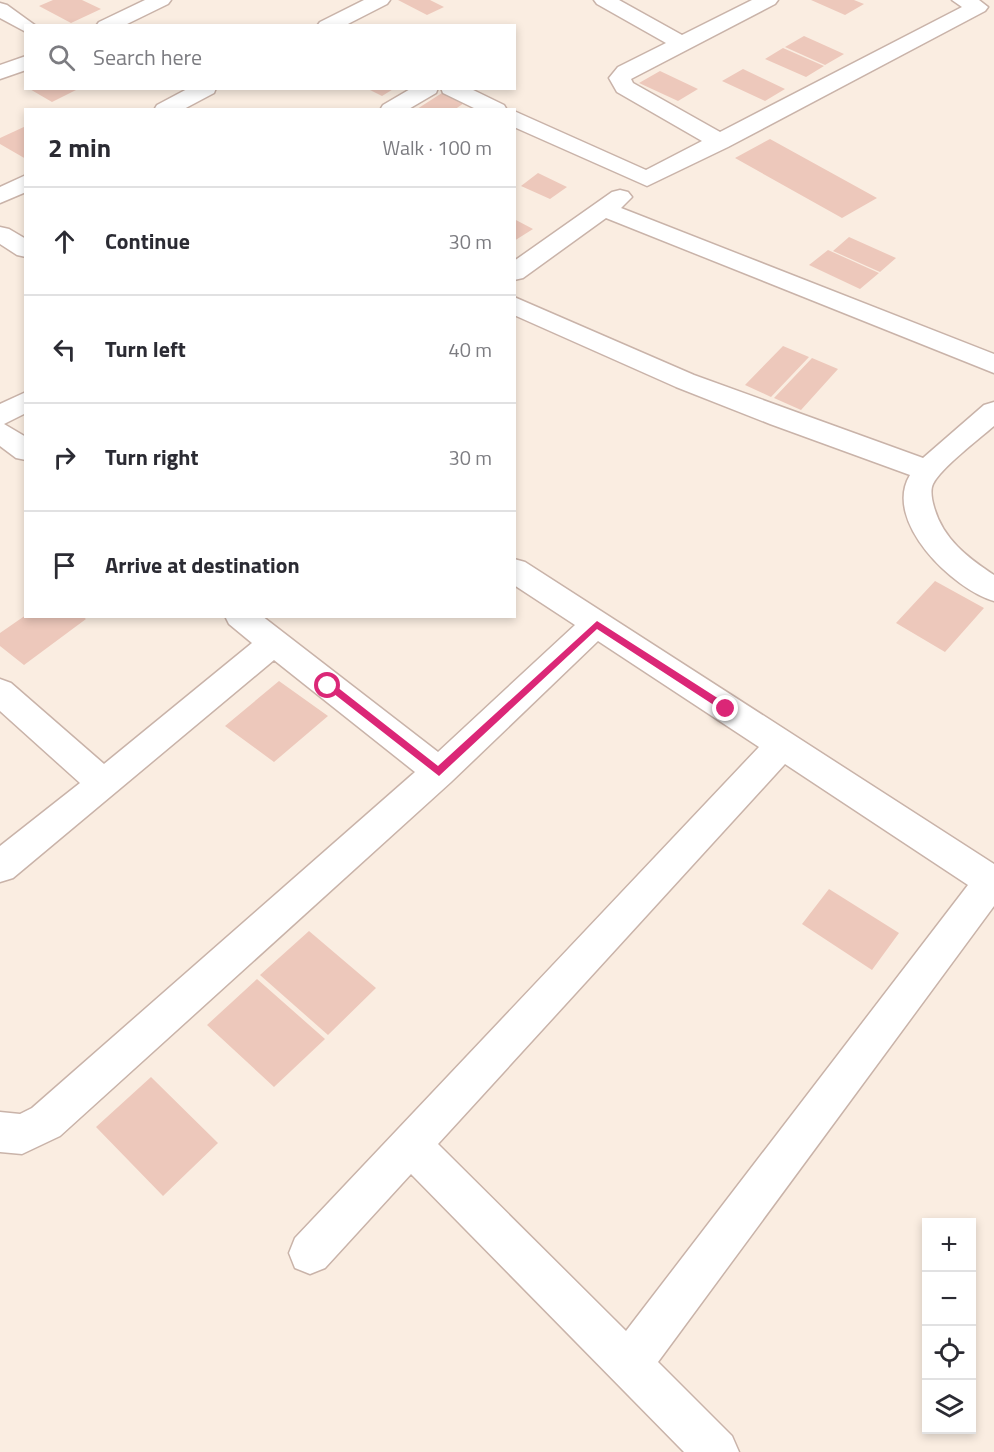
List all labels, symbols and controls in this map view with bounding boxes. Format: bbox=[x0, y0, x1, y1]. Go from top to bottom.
search box bbox=[24, 24, 516, 90]
text: Search here bbox=[93, 40, 202, 74]
icon: search bbox=[45, 41, 78, 74]
text: 2 min bbox=[48, 128, 111, 167]
text: Walk · 100 m bbox=[383, 132, 492, 163]
text: Continue bbox=[105, 224, 190, 258]
icon: ahead bbox=[48, 225, 81, 258]
text: 30 m bbox=[448, 226, 492, 257]
text: Turn left bbox=[105, 332, 186, 366]
icon: left bbox=[48, 333, 81, 366]
text: 40 m bbox=[448, 334, 492, 365]
text: Turn right bbox=[105, 440, 199, 474]
icon: right bbox=[48, 441, 81, 474]
text: 30 m bbox=[448, 442, 492, 473]
text: Arrive at destination bbox=[105, 548, 300, 582]
icon: arrive bbox=[48, 549, 81, 582]
route start bbox=[314, 672, 340, 698]
route end bbox=[712, 695, 738, 721]
map controls bbox=[922, 1218, 976, 1434]
button: + bbox=[922, 1218, 976, 1272]
button: − bbox=[922, 1272, 976, 1326]
button: locate bbox=[922, 1326, 976, 1380]
button: layers bbox=[922, 1380, 976, 1434]

